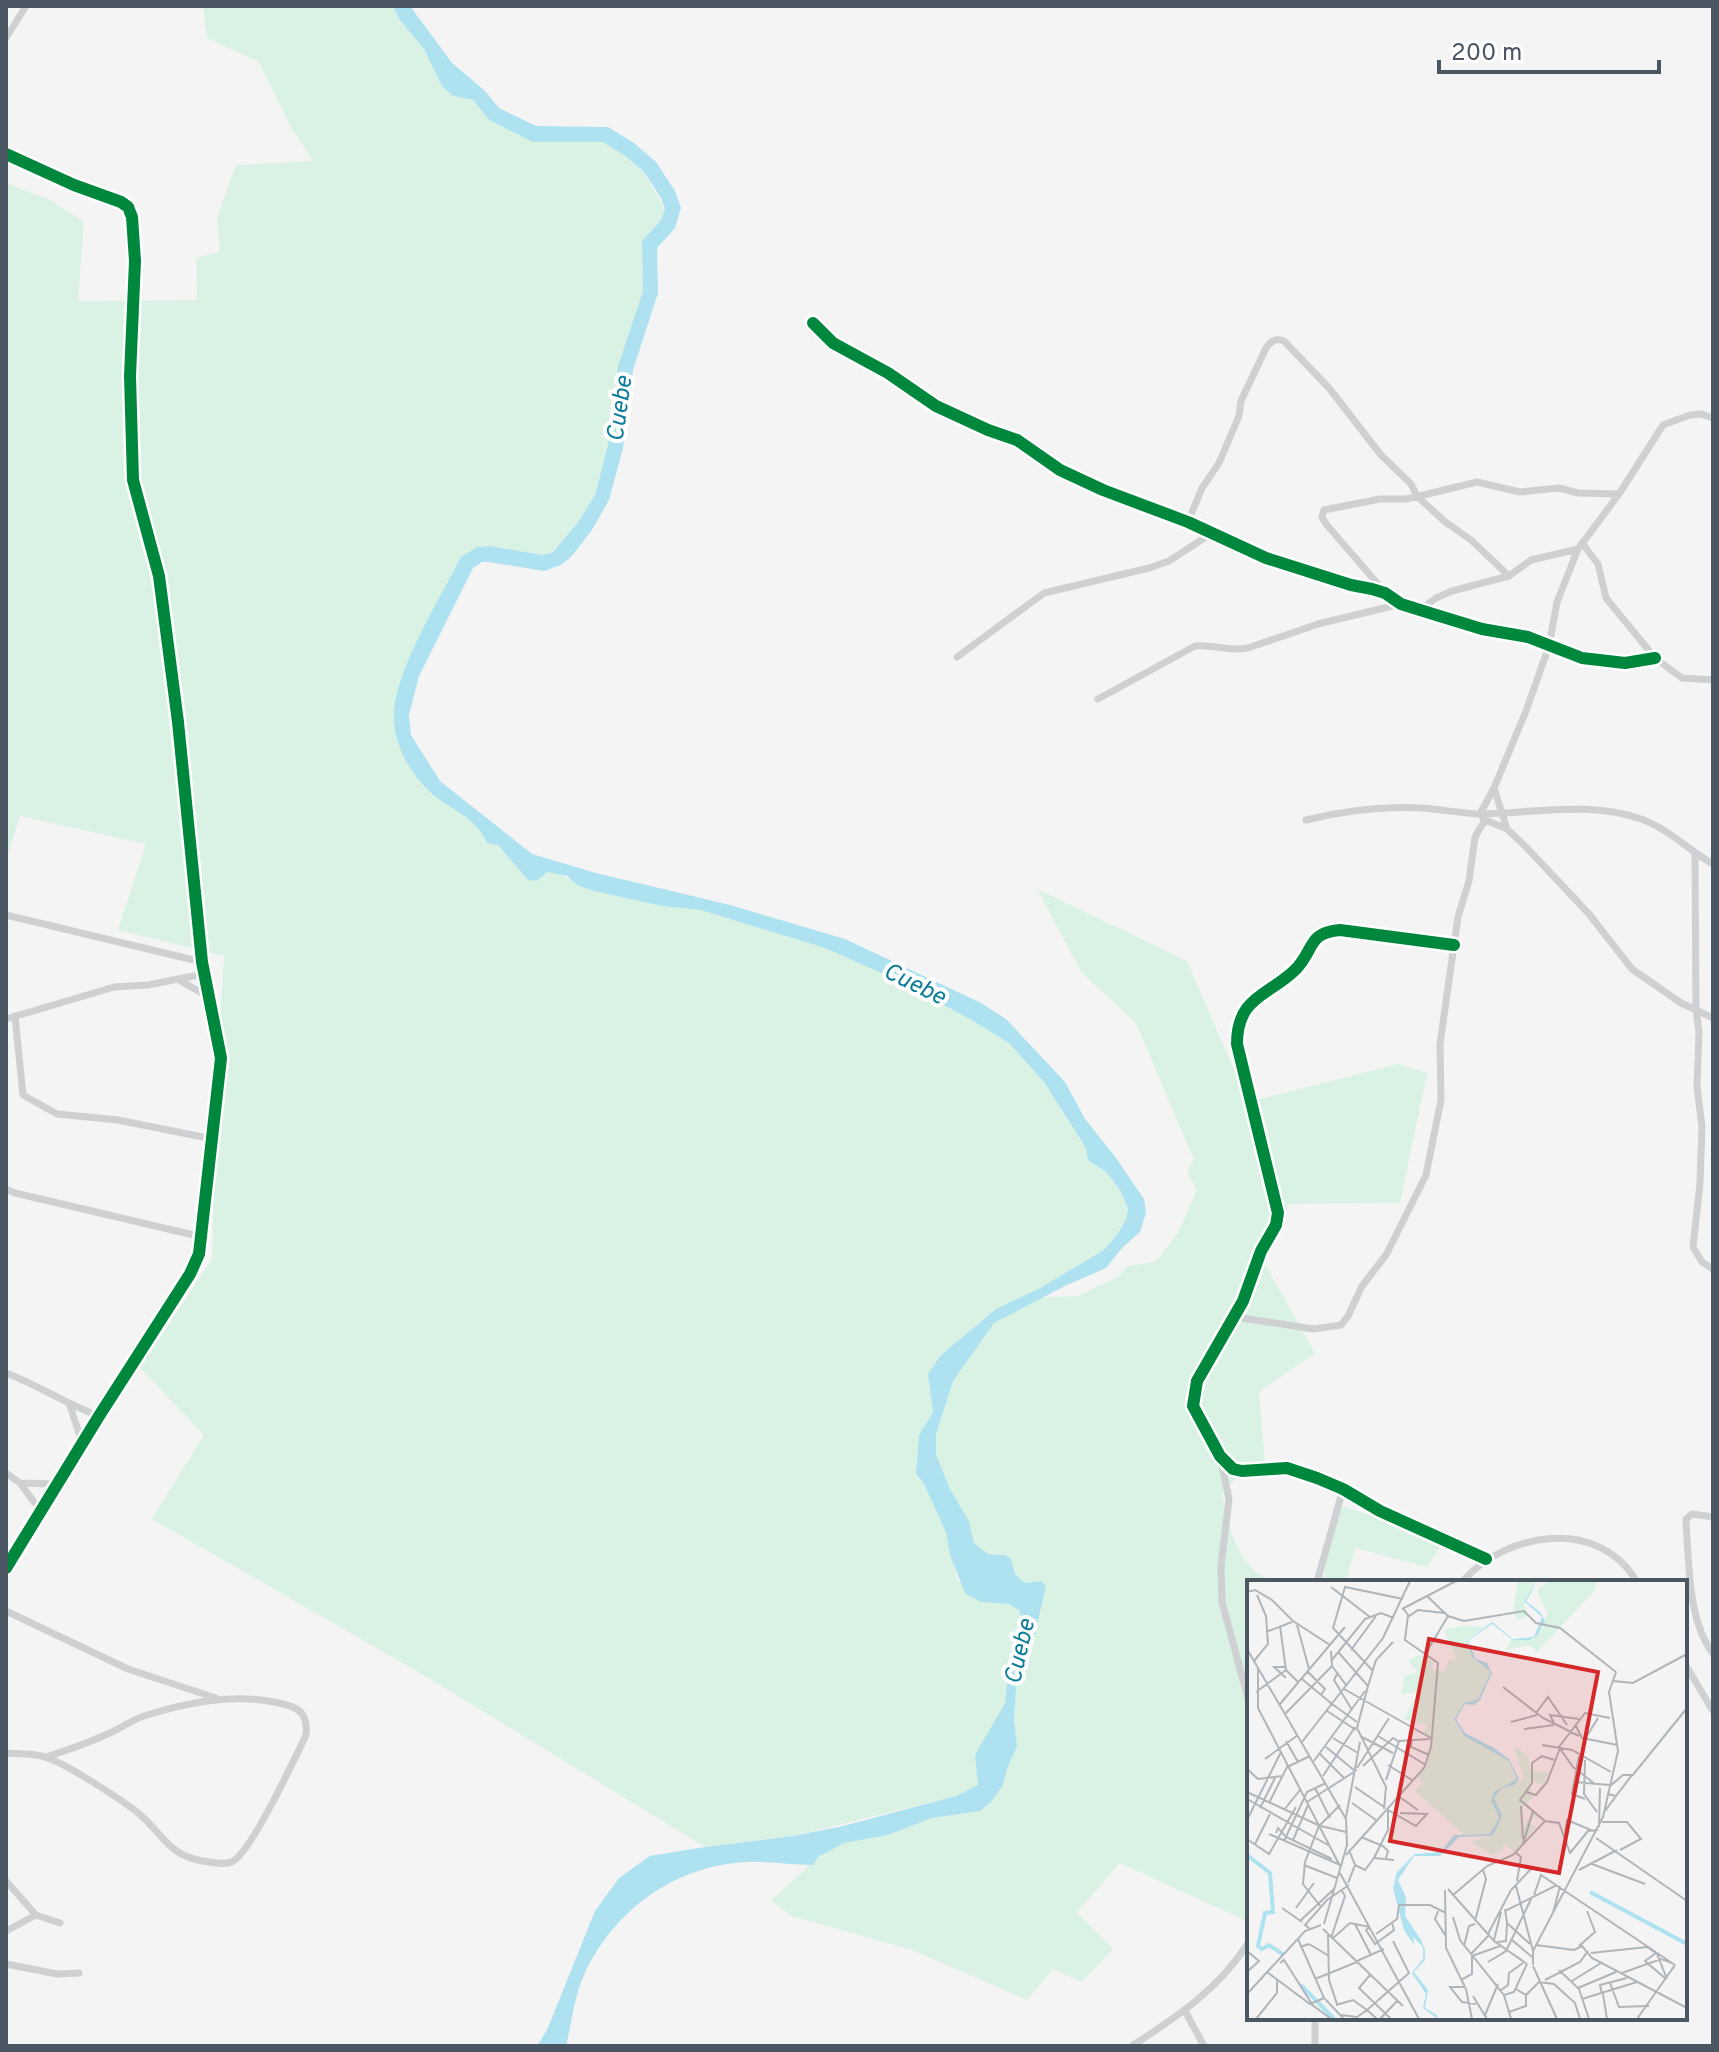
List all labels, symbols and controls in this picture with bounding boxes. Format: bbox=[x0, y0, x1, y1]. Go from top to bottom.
scale bar bbox=[1439, 24, 1659, 74]
text: 200 m bbox=[1451, 39, 1522, 69]
water label: Cuebe bbox=[602, 374, 641, 444]
water label: Cuebe bbox=[878, 957, 951, 1013]
inset map bbox=[1247, 1580, 1687, 2020]
water label: Cuebe bbox=[999, 1616, 1043, 1687]

